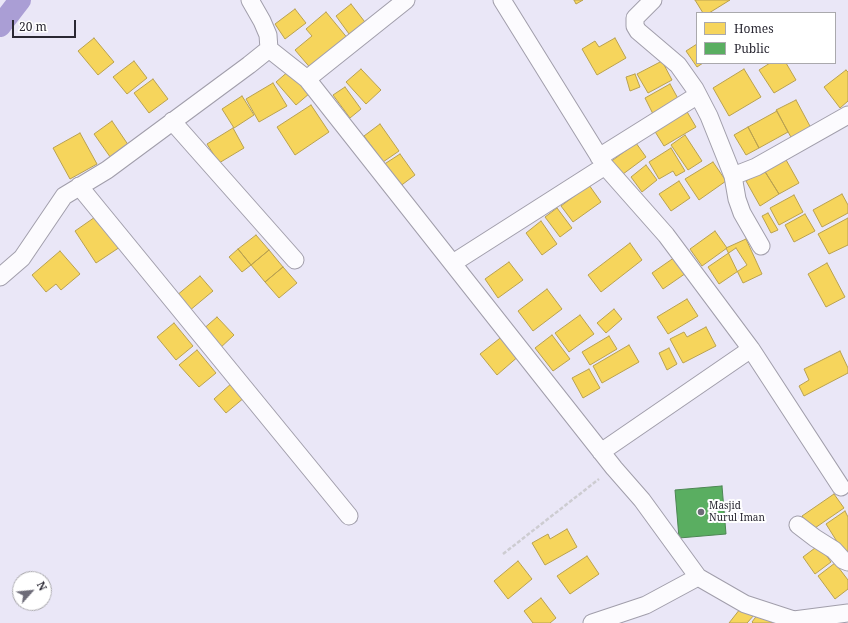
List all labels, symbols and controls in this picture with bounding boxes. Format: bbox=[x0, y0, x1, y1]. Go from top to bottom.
scale bar bbox=[14, 12, 78, 38]
legend bbox=[696, 12, 836, 64]
text: 20 m bbox=[19, 18, 47, 35]
text: Homes bbox=[734, 20, 774, 37]
text: Public bbox=[734, 40, 770, 57]
place label: Masjid Nurul Iman bbox=[709, 500, 765, 524]
marker: Masjid Nurul Iman bbox=[696, 507, 706, 517]
north arrow bbox=[12, 571, 52, 611]
text: N bbox=[34, 579, 51, 593]

